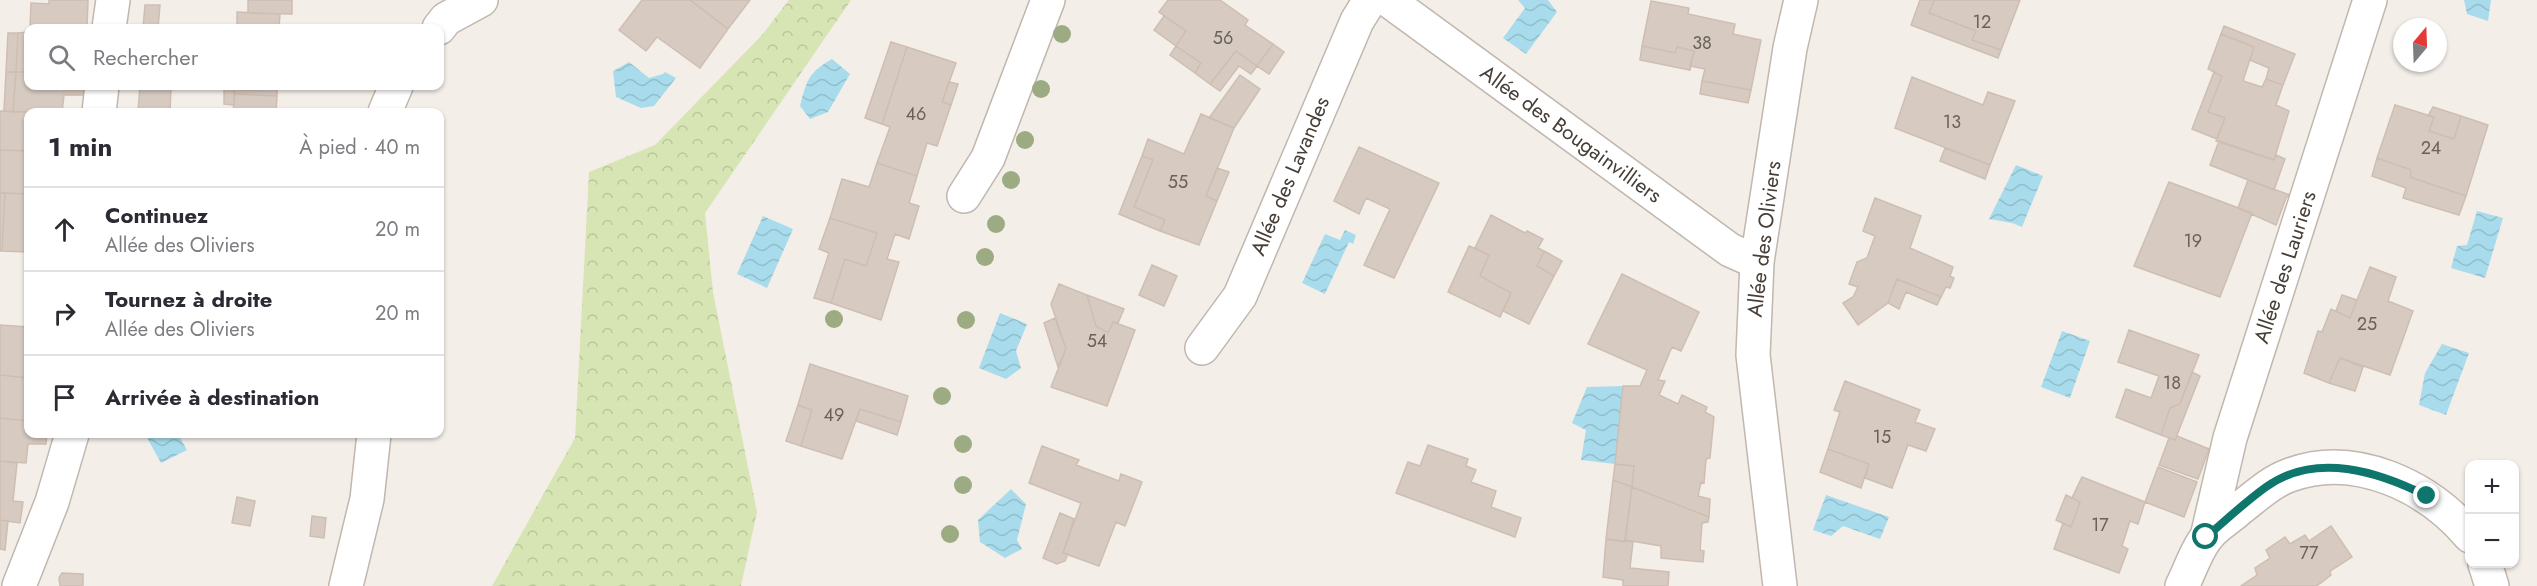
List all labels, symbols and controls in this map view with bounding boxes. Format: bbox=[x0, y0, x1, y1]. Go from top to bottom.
house number: 12 bbox=[1973, 9, 1991, 35]
north arrow bbox=[2393, 18, 2447, 72]
search box bbox=[24, 24, 444, 90]
house number: 56 bbox=[1213, 25, 1233, 51]
house number: 38 bbox=[1692, 30, 1712, 56]
icon: search bbox=[45, 41, 78, 74]
text: Rechercher bbox=[93, 41, 198, 73]
street label: Allée des Bougainvilliers bbox=[1474, 58, 1668, 210]
street label: Allée des Lavandes bbox=[1243, 92, 1337, 260]
house number: 46 bbox=[906, 101, 926, 127]
house number: 13 bbox=[1943, 109, 1961, 135]
text: 1 min bbox=[48, 128, 112, 166]
text: À pied · 40 m bbox=[299, 133, 420, 162]
house number: 24 bbox=[2421, 135, 2441, 161]
street label: Allée des Oliviers bbox=[1740, 159, 1788, 319]
house number: 55 bbox=[1168, 169, 1188, 195]
street label: Allée des Lauriers bbox=[2246, 187, 2324, 347]
text: Continuez bbox=[105, 199, 208, 231]
icon: ahead bbox=[48, 213, 81, 246]
text: 20 m bbox=[375, 215, 420, 244]
house number: 19 bbox=[2184, 228, 2202, 254]
text: Allée des Oliviers bbox=[105, 231, 255, 260]
text: Tournez à droite bbox=[105, 283, 272, 315]
icon: right bbox=[48, 297, 81, 330]
text: 20 m bbox=[375, 299, 420, 328]
house number: 25 bbox=[2357, 311, 2377, 337]
text: Allée des Oliviers bbox=[105, 315, 255, 344]
house number: 54 bbox=[1087, 328, 1107, 354]
house number: 18 bbox=[2163, 370, 2181, 396]
icon: arrive bbox=[48, 381, 81, 414]
text: Arrivée à destination bbox=[105, 381, 319, 413]
house number: 49 bbox=[824, 402, 844, 428]
house number: 15 bbox=[1873, 424, 1891, 450]
map controls bbox=[2465, 460, 2519, 568]
button: + bbox=[2465, 460, 2519, 514]
route end bbox=[2413, 482, 2439, 508]
house number: 17 bbox=[2091, 512, 2109, 538]
button: − bbox=[2465, 514, 2519, 568]
route start bbox=[2192, 523, 2218, 549]
house number: 77 bbox=[2300, 540, 2319, 566]

